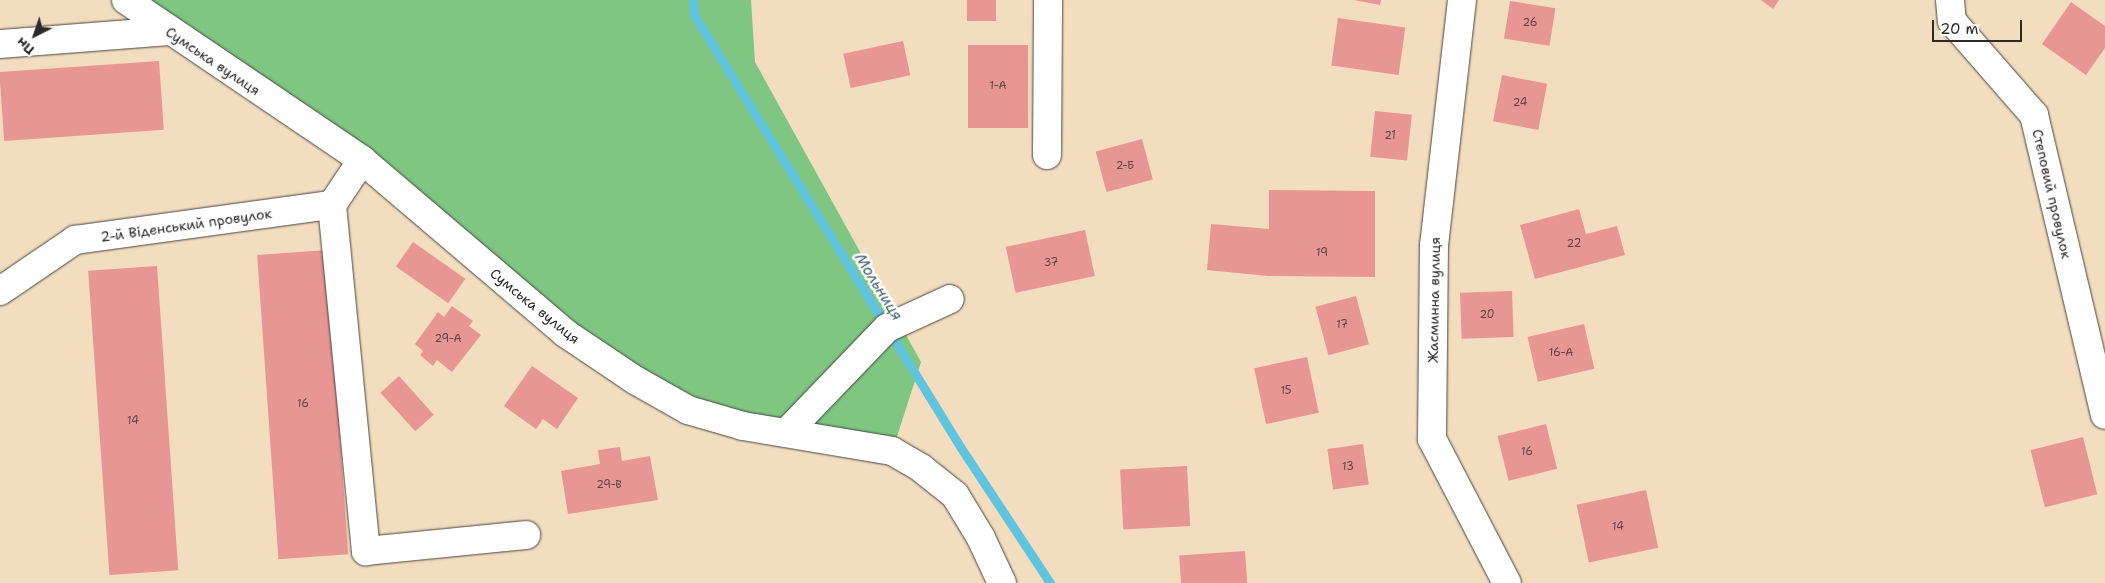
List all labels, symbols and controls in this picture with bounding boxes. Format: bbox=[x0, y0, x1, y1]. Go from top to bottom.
north arrow bbox=[10, 10, 60, 60]
scale bar bbox=[1935, 10, 2025, 42]
house number: 26 bbox=[1523, 16, 1537, 30]
text: 20 m bbox=[1940, 19, 1979, 39]
street label: Сумська вулиця bbox=[163, 23, 263, 99]
text: Пн bbox=[12, 33, 38, 59]
house number: 1-А bbox=[990, 79, 1006, 93]
house number: 24 bbox=[1513, 96, 1527, 110]
street label: Степовий провулок bbox=[2029, 127, 2075, 261]
house number: 21 bbox=[1384, 129, 1396, 143]
house number: 2-Б bbox=[1116, 159, 1134, 173]
street label: 2-й Віденський провулок bbox=[99, 205, 273, 245]
street label: Жасминна вулиця bbox=[1424, 237, 1444, 363]
house number: 22 bbox=[1567, 237, 1581, 251]
house number: 19 bbox=[1316, 246, 1328, 260]
water label: Мольниця bbox=[850, 250, 906, 324]
house number: 37 bbox=[1044, 256, 1058, 270]
street label: Сумська вулиця bbox=[487, 265, 583, 347]
house number: 20 bbox=[1479, 308, 1495, 322]
house number: 17 bbox=[1336, 318, 1348, 332]
house number: 29-А bbox=[434, 332, 462, 346]
house number: 16-А bbox=[1549, 346, 1573, 360]
house number: 15 bbox=[1280, 384, 1292, 398]
house number: 16 bbox=[297, 397, 309, 411]
house number: 14 bbox=[127, 414, 139, 428]
house number: 16 bbox=[1521, 445, 1533, 459]
house number: 13 bbox=[1342, 460, 1354, 474]
house number: 29-В bbox=[596, 478, 622, 492]
house number: 14 bbox=[1612, 520, 1624, 534]

